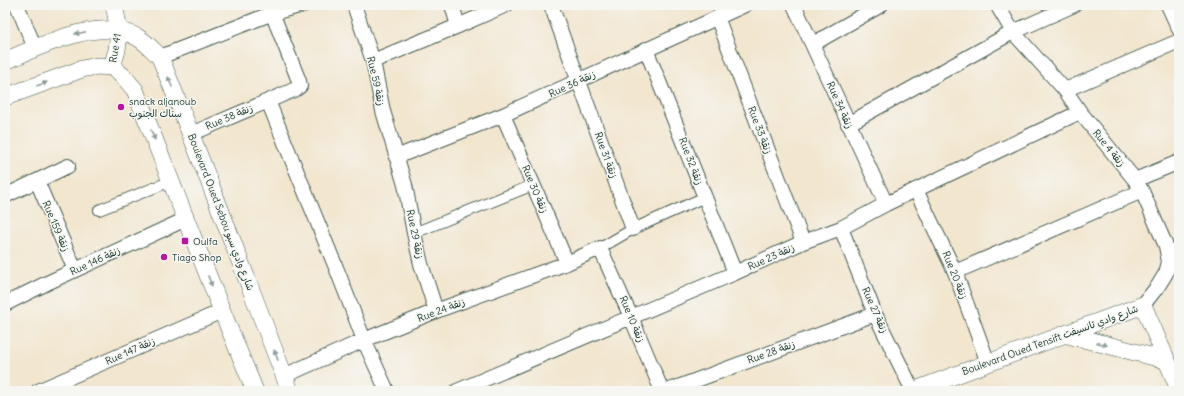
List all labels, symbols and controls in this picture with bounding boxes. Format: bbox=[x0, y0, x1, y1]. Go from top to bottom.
one-way arrow bbox=[74, 30, 87, 36]
street label: Rue 41 bbox=[106, 32, 124, 64]
street label: Rue 59 زنقة bbox=[364, 55, 388, 107]
street label: Rue 36 زنقة bbox=[547, 67, 598, 100]
one-way arrow bbox=[166, 76, 173, 88]
street label: Rue 34 زنقة bbox=[824, 79, 856, 131]
one-way arrow bbox=[36, 81, 48, 87]
place label: snack aljanoub سناك الجنوب bbox=[129, 95, 197, 120]
street label: Rue 38 زنقة bbox=[203, 101, 255, 133]
marker: snack aljanoub سناك الجنوب bbox=[116, 102, 126, 112]
street label: Rue 33 زنقة bbox=[745, 104, 775, 156]
street label: Rue 4 زنقة bbox=[1090, 127, 1128, 169]
one-way arrow bbox=[150, 130, 156, 142]
street label: Rue 31 زنقة bbox=[592, 130, 620, 180]
street label: Boulevard Oued Sebou شارع وادي سبو bbox=[183, 132, 257, 293]
street label: Rue 32 زنقة bbox=[676, 135, 706, 187]
street label: Rue 30 زنقة bbox=[519, 163, 551, 215]
street label: Rue 159 زنقة bbox=[39, 199, 73, 254]
street label: Rue 29 زنقة bbox=[403, 208, 427, 260]
place label: Oulfa bbox=[193, 235, 218, 248]
marker: Oulfa bbox=[180, 236, 190, 246]
street label: Rue 23 زنقة bbox=[746, 241, 797, 273]
street label: Rue 146 زنقة bbox=[68, 244, 122, 278]
street label: Rue 20 زنقة bbox=[939, 249, 971, 301]
place label: Tiago Shop bbox=[172, 251, 222, 264]
marker: Tiago Shop bbox=[159, 252, 169, 262]
one-way arrow bbox=[208, 276, 214, 288]
street label: Rue 27 زنقة bbox=[859, 285, 891, 335]
street label: Rue 10 زنقة bbox=[616, 294, 648, 344]
street label: Rue 24 زنقة bbox=[415, 295, 467, 325]
street label: Boulevard Oued Tensift شارع وادي تانسيفت bbox=[960, 302, 1141, 380]
street label: Rue 147 زنقة bbox=[103, 334, 157, 368]
street label: Rue 28 زنقة bbox=[745, 337, 797, 367]
one-way arrow bbox=[1096, 341, 1108, 347]
one-way arrow bbox=[273, 349, 279, 360]

